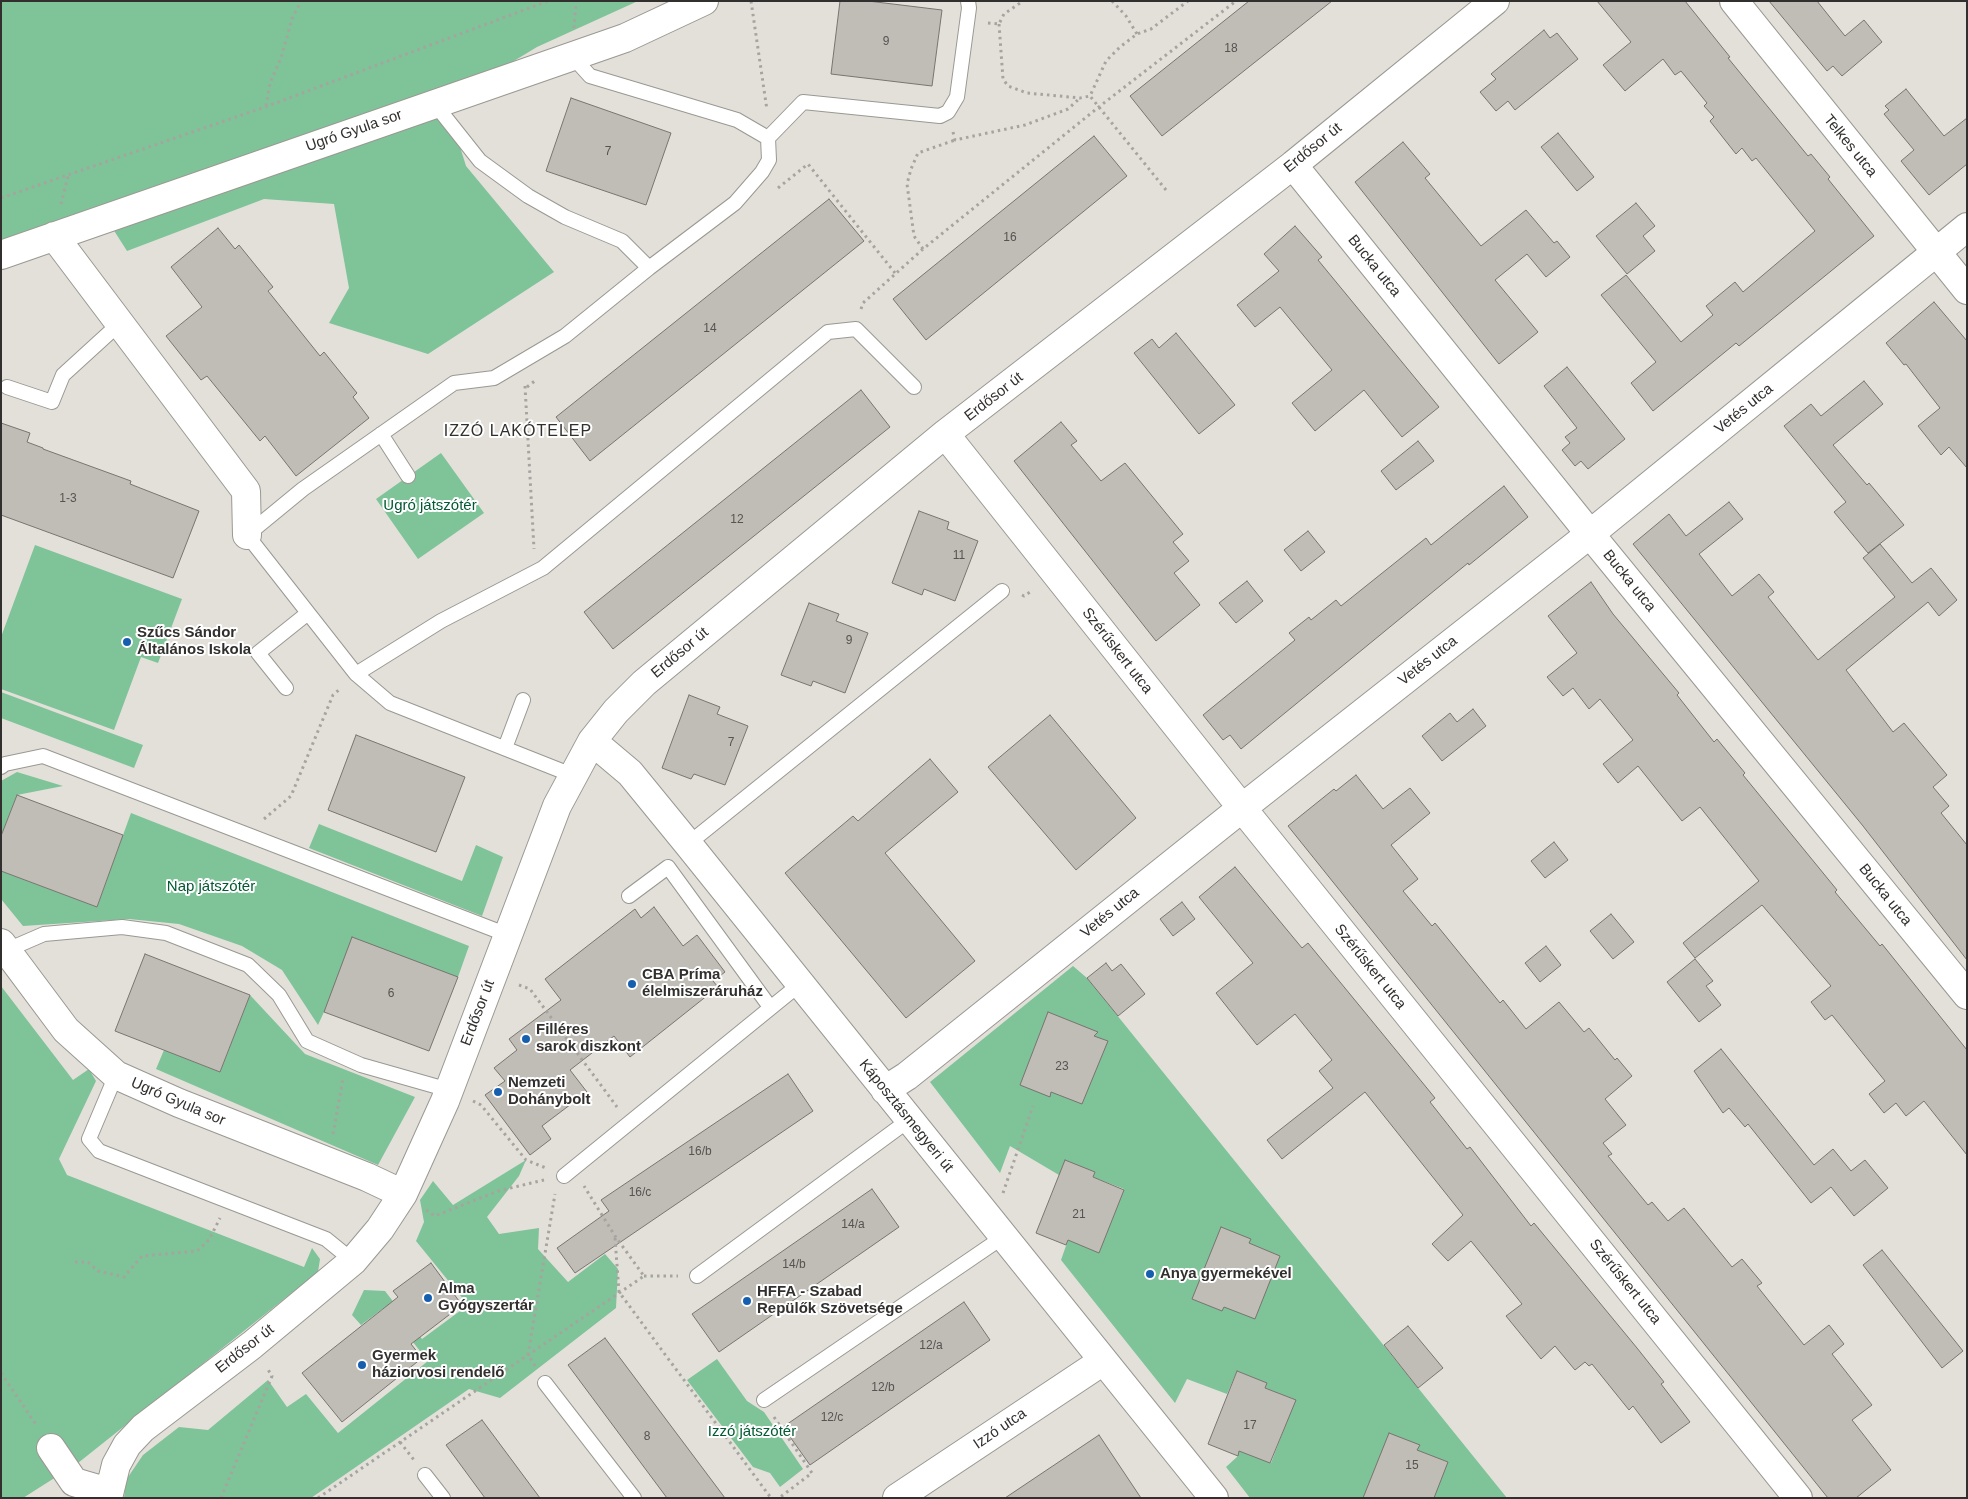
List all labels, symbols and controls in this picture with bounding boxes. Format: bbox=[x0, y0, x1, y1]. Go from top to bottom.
house number: 9 bbox=[883, 35, 889, 49]
house number: 18 bbox=[1224, 42, 1238, 56]
street label: Ugró Gyula sor bbox=[303, 106, 405, 156]
street label: Telkes utca bbox=[1819, 111, 1881, 181]
street label: Erdősor út bbox=[1280, 119, 1346, 177]
house number: 7 bbox=[605, 145, 611, 159]
house number: 16 bbox=[1003, 231, 1017, 245]
street label: Bucka utca bbox=[1344, 232, 1404, 300]
house number: 14 bbox=[703, 322, 717, 336]
street label: Erdősor út bbox=[961, 369, 1027, 425]
street label: Vetés utca bbox=[1711, 380, 1777, 438]
district label: IZZÓ LAKÓTELEP bbox=[442, 422, 594, 442]
house number: 1-3 bbox=[59, 492, 77, 506]
park label: Ugró játszótér bbox=[383, 497, 477, 515]
house number: 12 bbox=[730, 513, 744, 527]
street label: Bucka utca bbox=[1599, 547, 1659, 615]
house number: 11 bbox=[953, 549, 965, 563]
street label: Szérűskert utca bbox=[1078, 604, 1156, 698]
place label: Szűcs Sándor Általános Iskola bbox=[137, 624, 251, 659]
street label: Erdősor út bbox=[648, 624, 712, 682]
street label: Vetés utca bbox=[1395, 632, 1461, 690]
house number: 9 bbox=[846, 634, 852, 648]
marker: Szűcs Sándor Általános Iskola bbox=[121, 636, 133, 648]
house number: 7 bbox=[728, 736, 734, 750]
street label: Bucka utca bbox=[1855, 861, 1915, 929]
park label: Nap játszótér bbox=[167, 878, 255, 896]
street label: Vetés utca bbox=[1077, 884, 1143, 942]
street label: Szérűskert utca bbox=[1330, 921, 1410, 1013]
place label: CBA Príma élelmiszeráruház bbox=[642, 966, 763, 1001]
street label: Erdősor út bbox=[457, 977, 499, 1049]
marker: CBA Príma élelmiszeráruház bbox=[626, 978, 638, 990]
house number: 6 bbox=[388, 987, 394, 1001]
place label: Filléres sarok diszkont bbox=[536, 1021, 641, 1056]
marker: Filléres sarok diszkont bbox=[520, 1033, 532, 1045]
street label: Káposztásmegyeri út bbox=[855, 1056, 957, 1176]
house number: 23 bbox=[1055, 1060, 1069, 1074]
street label: Ugró Gyula sor bbox=[128, 1074, 228, 1130]
place label: Nemzeti Dohánybolt bbox=[508, 1074, 590, 1109]
marker: Nemzeti Dohánybolt bbox=[492, 1086, 504, 1098]
house number: 16/b bbox=[688, 1145, 712, 1159]
house number: 16/c bbox=[629, 1186, 651, 1200]
house number: 21 bbox=[1072, 1208, 1086, 1222]
house number: 14/a bbox=[841, 1218, 865, 1232]
street label: Szérűskert utca bbox=[1585, 1236, 1665, 1328]
house number: 14/b bbox=[782, 1258, 806, 1272]
place label: Anya gyermekével bbox=[1160, 1265, 1292, 1283]
marker: Anya gyermekével bbox=[1144, 1268, 1156, 1280]
place label: Alma Gyógyszertár bbox=[438, 1280, 534, 1315]
place label: HFFA - Szabad Repülők Szövetsége bbox=[757, 1283, 903, 1318]
marker: Alma Gyógyszertár bbox=[422, 1292, 434, 1304]
marker: HFFA - Szabad Repülők Szövetsége bbox=[741, 1295, 753, 1307]
street label: Erdősor út bbox=[212, 1321, 278, 1377]
house number: 12/a bbox=[919, 1339, 943, 1353]
place label: Gyermek háziorvosi rendelő bbox=[372, 1347, 505, 1382]
marker: Gyermek háziorvosi rendelő bbox=[356, 1359, 368, 1371]
house number: 12/b bbox=[871, 1381, 895, 1395]
street label: Izzó utca bbox=[970, 1405, 1030, 1453]
house number: 12/c bbox=[821, 1411, 843, 1425]
house number: 17 bbox=[1243, 1419, 1257, 1433]
park label: Izzó játszótér bbox=[708, 1423, 796, 1441]
house number: 8 bbox=[644, 1430, 650, 1444]
house number: 15 bbox=[1405, 1459, 1419, 1473]

